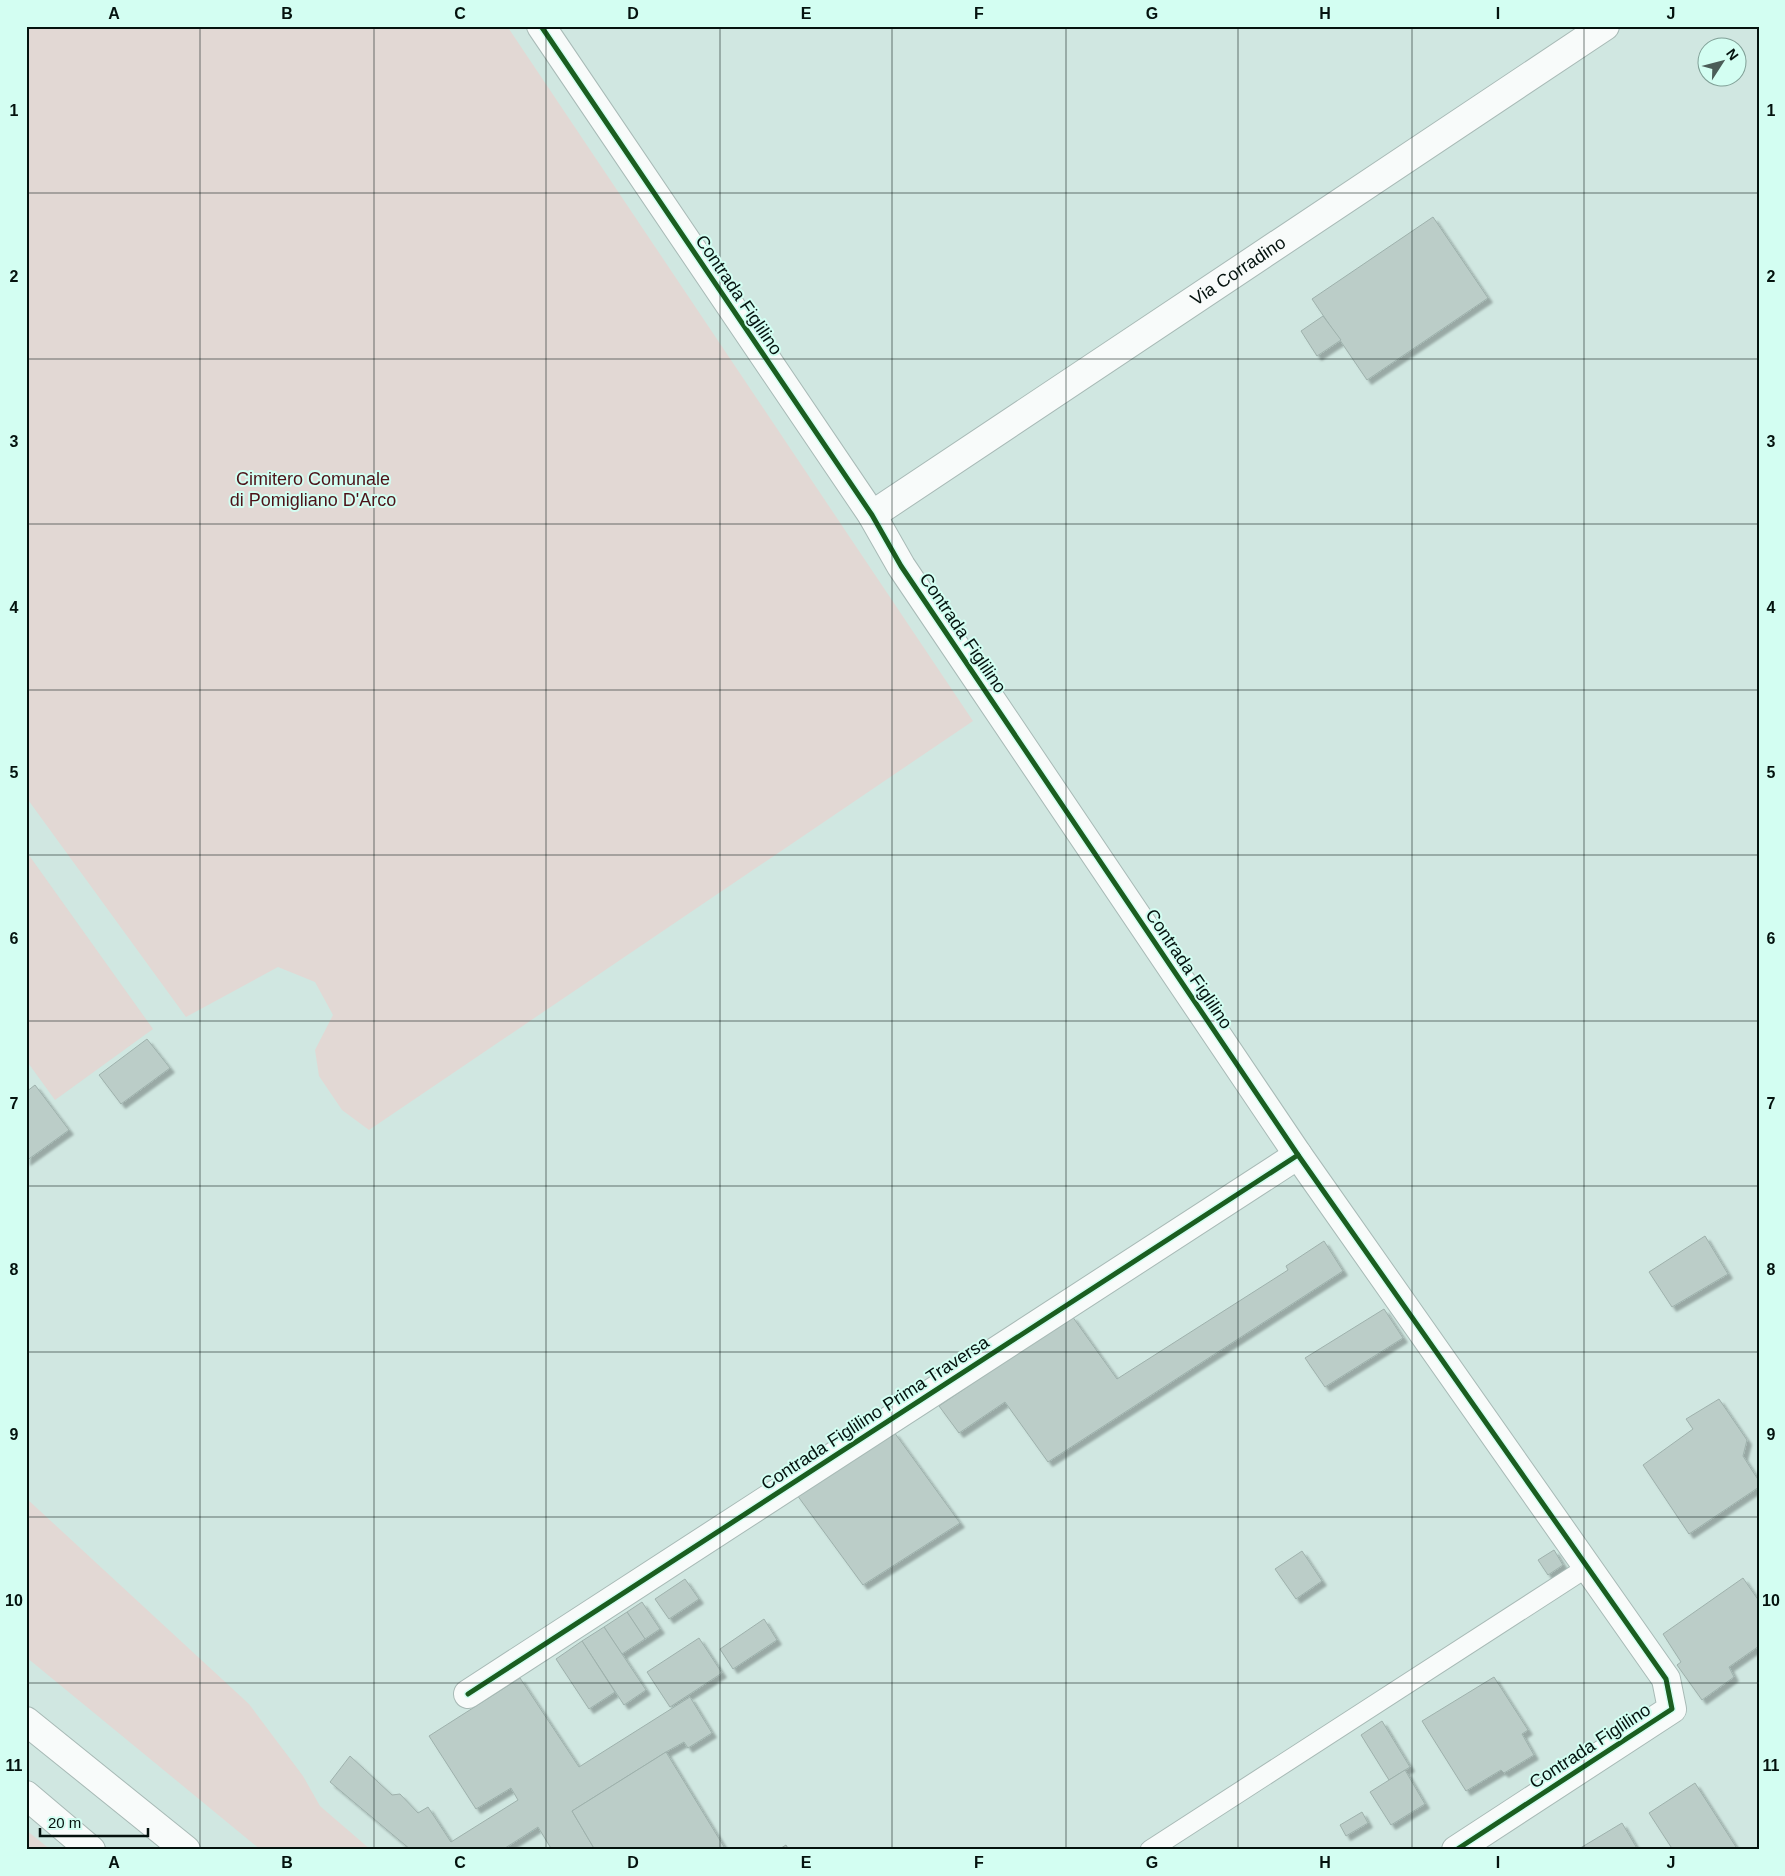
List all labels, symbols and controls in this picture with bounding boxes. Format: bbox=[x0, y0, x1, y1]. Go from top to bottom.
text: A bbox=[108, 5, 120, 22]
text: B bbox=[281, 5, 293, 22]
text: C bbox=[454, 5, 466, 22]
text: D bbox=[627, 5, 639, 22]
text: E bbox=[801, 5, 812, 22]
text: F bbox=[974, 5, 984, 22]
text: G bbox=[1146, 5, 1158, 22]
text: H bbox=[1319, 5, 1331, 22]
text: I bbox=[1496, 5, 1500, 22]
text: J bbox=[1667, 5, 1675, 22]
north arrow bbox=[1698, 38, 1748, 88]
text: N bbox=[1723, 46, 1742, 63]
text: 1 bbox=[10, 102, 19, 119]
text: 1 bbox=[1767, 102, 1776, 119]
street label: Contrada Figlilino bbox=[692, 231, 786, 359]
street label: Via Corradino bbox=[1187, 232, 1289, 310]
text: 2 bbox=[10, 268, 19, 285]
text: 2 bbox=[1767, 268, 1776, 285]
text: 3 bbox=[10, 433, 19, 450]
text: 3 bbox=[1767, 433, 1776, 450]
park label: Cimitero Comunale di Pomigliano D'Arco bbox=[230, 469, 396, 510]
street label: Contrada Figlilino bbox=[916, 569, 1010, 697]
text: 4 bbox=[10, 599, 19, 616]
text: 4 bbox=[1767, 599, 1776, 616]
text: 5 bbox=[10, 764, 19, 781]
text: 5 bbox=[1767, 764, 1776, 781]
street label: Contrada Figlilino bbox=[1142, 905, 1236, 1033]
text: 6 bbox=[10, 930, 19, 947]
text: 6 bbox=[1767, 930, 1776, 947]
text: 7 bbox=[10, 1095, 19, 1112]
text: 7 bbox=[1767, 1095, 1776, 1112]
text: 8 bbox=[10, 1261, 19, 1278]
text: 8 bbox=[1767, 1261, 1776, 1278]
street label: Contrada Figlilino Prima Traversa bbox=[758, 1331, 993, 1494]
text: 9 bbox=[10, 1426, 19, 1443]
text: 9 bbox=[1767, 1426, 1776, 1443]
text: 10 bbox=[5, 1592, 23, 1609]
text: 10 bbox=[1762, 1592, 1780, 1609]
street label: Contrada Figlilino bbox=[1526, 1699, 1654, 1793]
text: 11 bbox=[6, 1757, 23, 1774]
text: 11 bbox=[1763, 1757, 1780, 1774]
scale bar bbox=[40, 1806, 148, 1838]
text: 20 m bbox=[48, 1814, 81, 1831]
text: A bbox=[108, 1854, 120, 1871]
text: B bbox=[281, 1854, 293, 1871]
text: C bbox=[454, 1854, 466, 1871]
text: D bbox=[627, 1854, 639, 1871]
text: E bbox=[801, 1854, 812, 1871]
text: F bbox=[974, 1854, 984, 1871]
text: G bbox=[1146, 1854, 1158, 1871]
text: H bbox=[1319, 1854, 1331, 1871]
text: I bbox=[1496, 1854, 1500, 1871]
text: J bbox=[1667, 1854, 1675, 1871]

